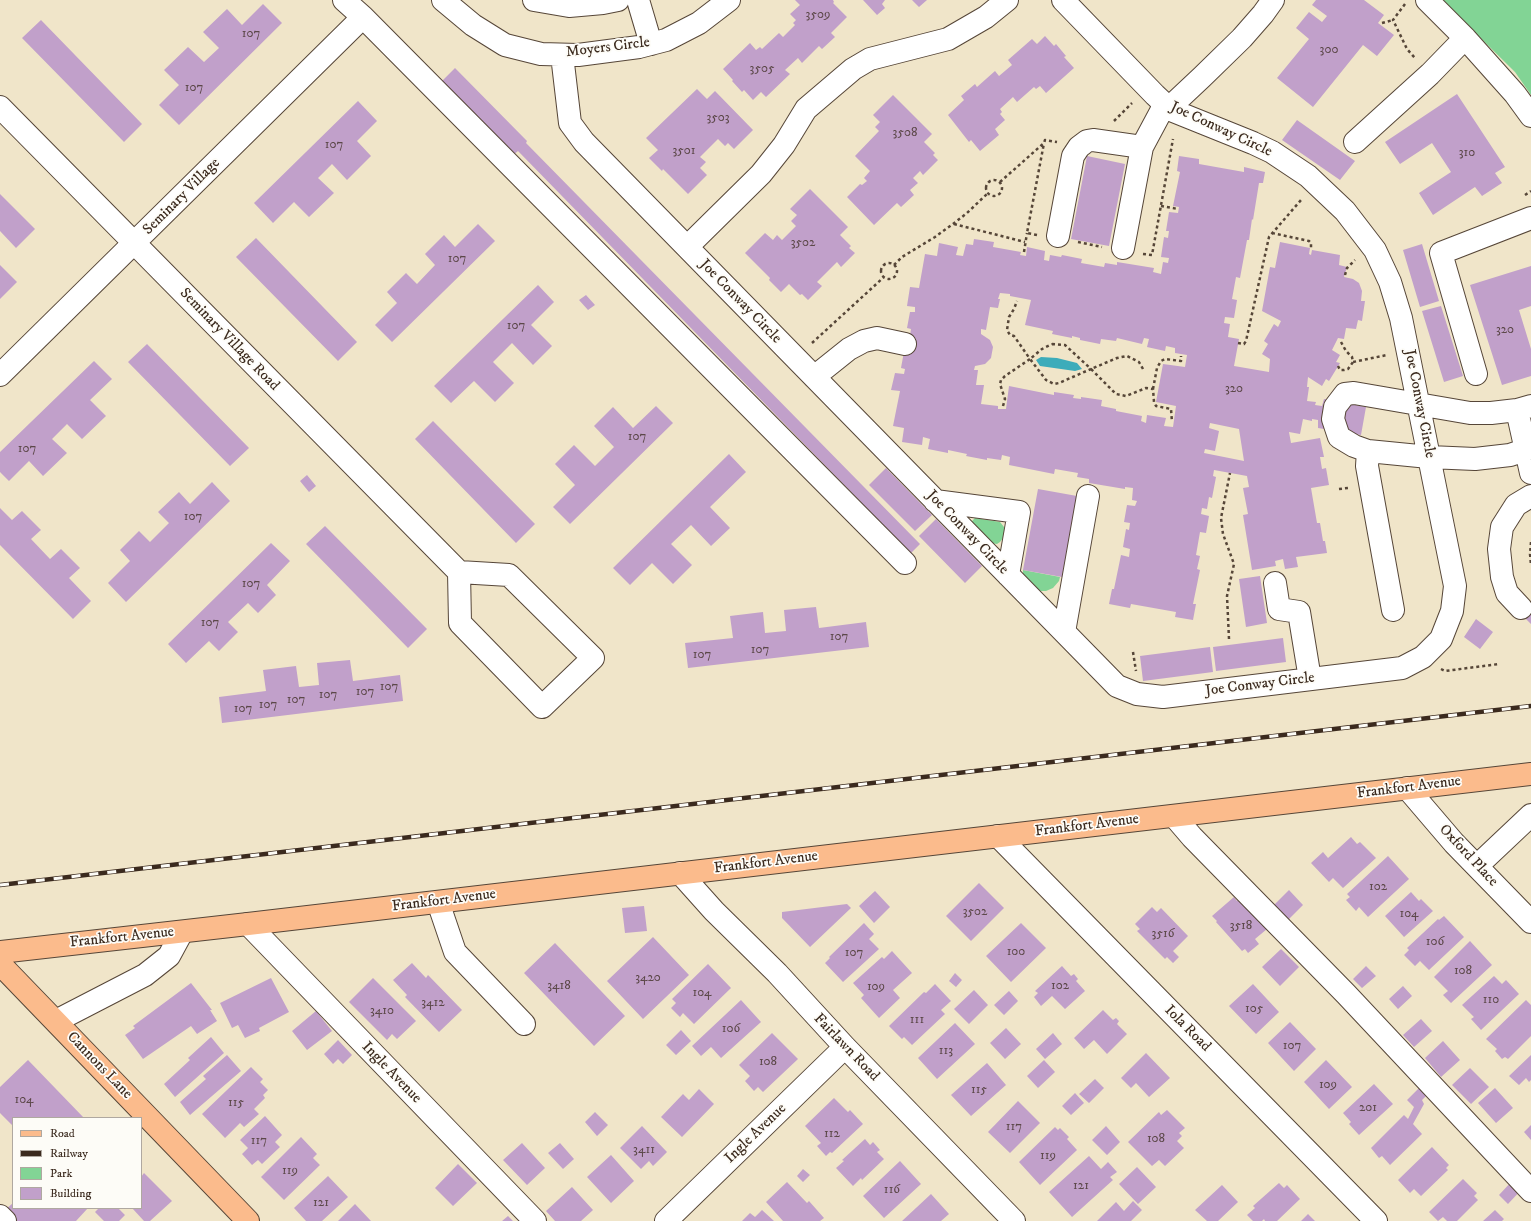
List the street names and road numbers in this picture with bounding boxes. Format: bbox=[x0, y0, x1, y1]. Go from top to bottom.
street label: Moyers Circle bbox=[565, 34, 651, 62]
street label: Joe Conway Circle bbox=[1167, 99, 1275, 161]
street label: Seminary Village bbox=[140, 155, 224, 239]
street label: Joe Conway Circle bbox=[695, 256, 785, 348]
street label: Seminary Village Road bbox=[175, 285, 283, 395]
street label: Joe Conway Circle bbox=[1400, 348, 1438, 460]
street label: Joe Conway Circle bbox=[922, 487, 1012, 579]
street label: Joe Conway Circle bbox=[1204, 669, 1316, 701]
street label: Frankfort Avenue bbox=[1356, 773, 1462, 803]
street label: Frankfort Avenue bbox=[1034, 811, 1140, 841]
street label: Oxford Place bbox=[1435, 821, 1501, 891]
street label: Frankfort Avenue bbox=[713, 848, 819, 878]
street label: Frankfort Avenue bbox=[391, 886, 497, 916]
street label: Frankfort Avenue bbox=[69, 924, 175, 952]
street label: Iola Road bbox=[1160, 1002, 1214, 1056]
street label: Fairlawn Road bbox=[809, 1010, 883, 1086]
street label: Cannons Lane bbox=[62, 1029, 136, 1103]
street label: Ingle Avenue bbox=[357, 1039, 425, 1107]
street label: Ingle Avenue bbox=[722, 1100, 790, 1168]

